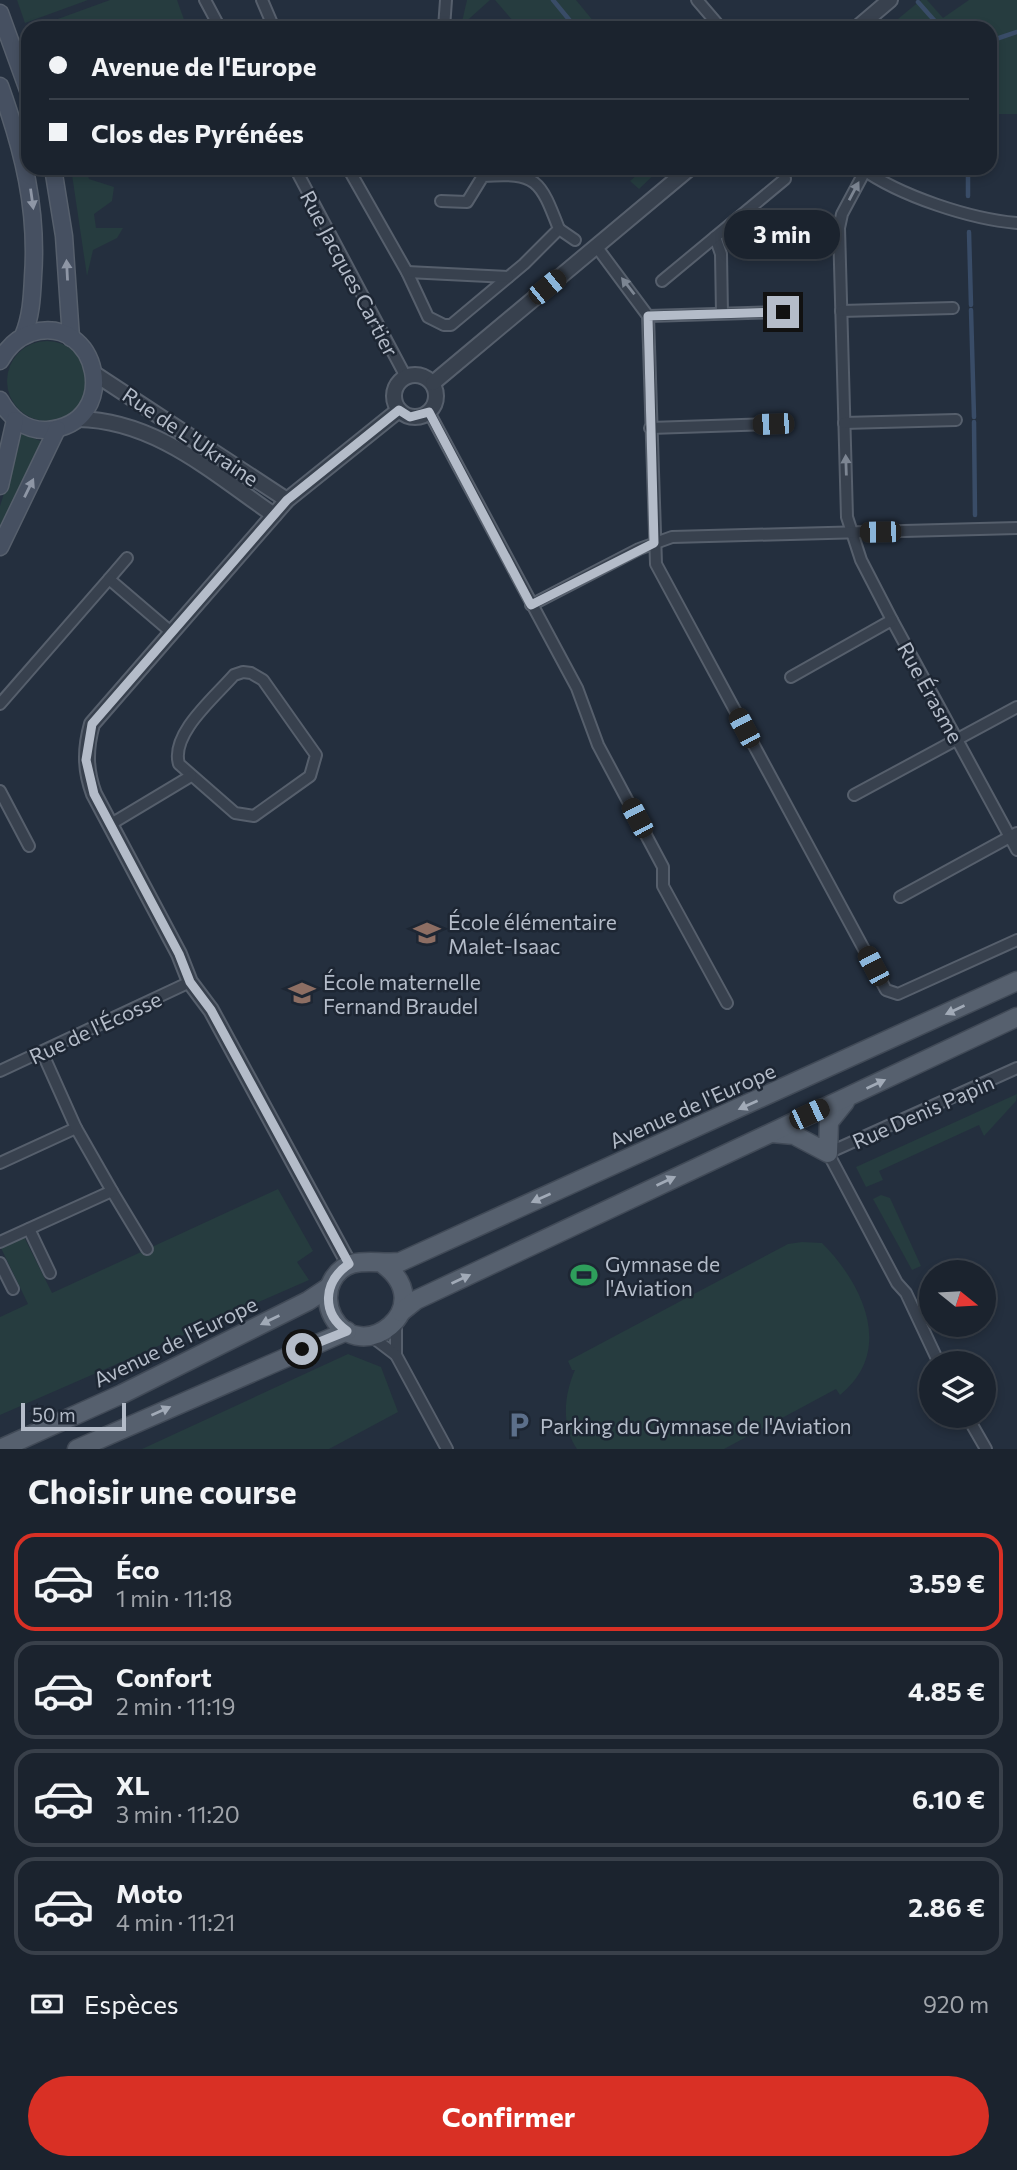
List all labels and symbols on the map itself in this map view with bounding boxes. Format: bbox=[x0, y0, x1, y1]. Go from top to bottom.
one-way arrow bbox=[848, 182, 860, 201]
street label: Rue Jacques Cartier bbox=[296, 186, 404, 360]
one-way arrow bbox=[26, 188, 37, 210]
callout: 3 min bbox=[725, 210, 841, 260]
one-way arrow bbox=[61, 259, 72, 281]
car bbox=[525, 266, 570, 308]
one-way arrow bbox=[621, 277, 635, 295]
route end bbox=[767, 296, 799, 328]
street label: Rue de L'Ukraine bbox=[118, 381, 264, 491]
car bbox=[752, 413, 795, 435]
one-way arrow bbox=[840, 453, 851, 475]
one-way arrow bbox=[23, 478, 34, 498]
car bbox=[859, 521, 902, 543]
street label: Rue Érasme bbox=[893, 637, 969, 747]
car bbox=[725, 705, 764, 751]
car bbox=[618, 795, 657, 841]
place label: École élémentaire Malet-Isaac bbox=[448, 909, 617, 958]
school or university icon: École élémentaire Malet-Isaac bbox=[412, 918, 442, 948]
car bbox=[854, 943, 893, 989]
place label: École maternelle Fernand Braudel bbox=[323, 969, 481, 1018]
school or university icon: École maternelle Fernand Braudel bbox=[287, 978, 317, 1008]
street label: Rue de l'Écosse bbox=[25, 985, 165, 1069]
one-way arrow bbox=[945, 1004, 965, 1015]
street label: Avenue de l'Europe bbox=[605, 1057, 779, 1153]
street label: Rue Denis Papin bbox=[848, 1069, 998, 1153]
one-way arrow bbox=[866, 1078, 886, 1089]
car bbox=[786, 1096, 833, 1132]
one-way arrow bbox=[738, 1100, 759, 1111]
one-way arrow bbox=[656, 1175, 676, 1187]
one-way arrow bbox=[531, 1192, 551, 1204]
place label: Gymnase de l'Aviation bbox=[605, 1251, 720, 1300]
sports icon: Gymnase de l'Aviation bbox=[569, 1260, 599, 1290]
north arrow bbox=[919, 1260, 996, 1337]
one-way arrow bbox=[451, 1273, 471, 1284]
street label: Avenue de l'Europe bbox=[89, 1291, 261, 1391]
one-way arrow bbox=[260, 1315, 280, 1326]
route start bbox=[286, 1333, 318, 1365]
scale bar bbox=[21, 1400, 126, 1432]
one-way arrow bbox=[151, 1405, 171, 1417]
parking icon: Parking du Gymnase de l'Aviation bbox=[504, 1410, 534, 1440]
place label: Parking du Gymnase de l'Aviation bbox=[540, 1413, 851, 1438]

